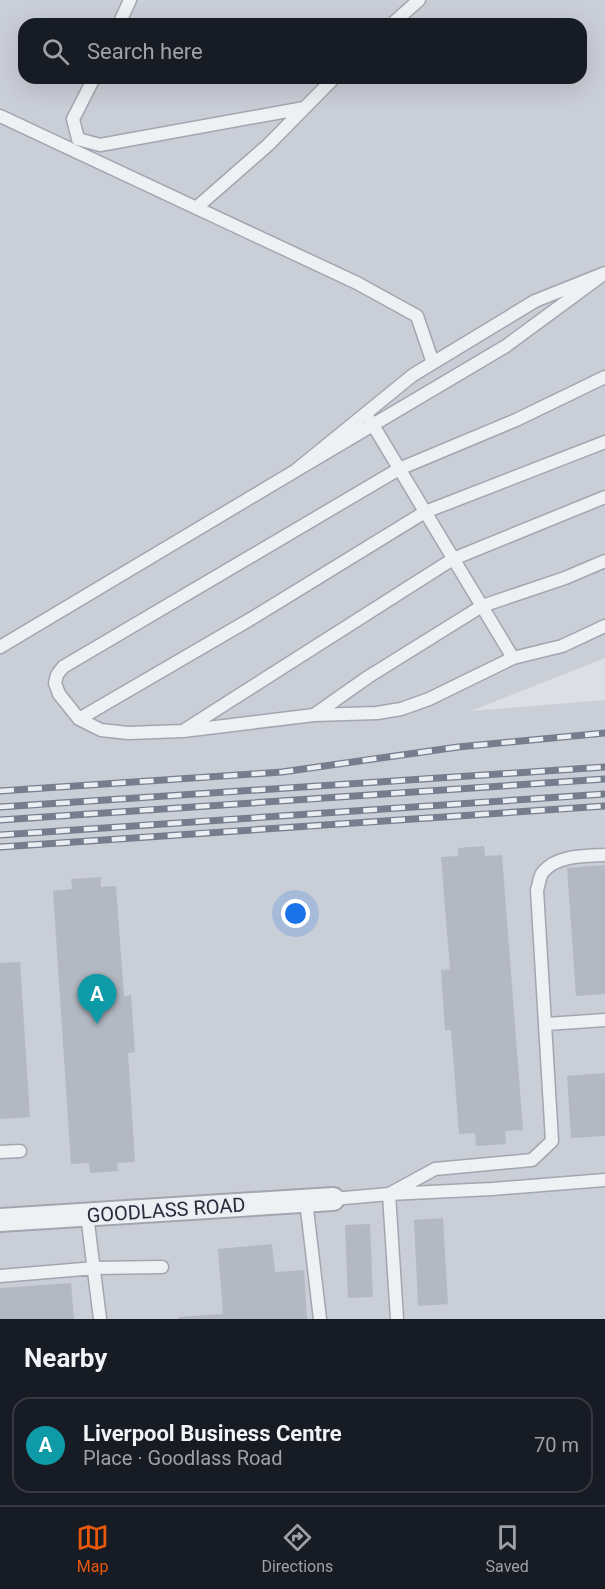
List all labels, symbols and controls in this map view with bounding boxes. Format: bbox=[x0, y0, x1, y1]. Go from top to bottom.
search box bbox=[18, 18, 587, 84]
icon: search bbox=[39, 35, 72, 68]
text: Search here bbox=[87, 39, 203, 64]
your location bbox=[281, 899, 310, 928]
pin: A bbox=[78, 974, 116, 1024]
street label: GOODLASS ROAD bbox=[86, 1192, 246, 1228]
text: Nearby bbox=[24, 1343, 107, 1373]
text: Liverpool Business Centre bbox=[83, 1421, 342, 1446]
text: A bbox=[39, 1433, 52, 1457]
text: 70 m bbox=[534, 1433, 579, 1457]
text: Place · Goodlass Road bbox=[83, 1446, 283, 1470]
tab: Map bbox=[76, 1521, 109, 1576]
tab: Directions bbox=[261, 1521, 333, 1576]
tab: Saved bbox=[486, 1521, 529, 1576]

